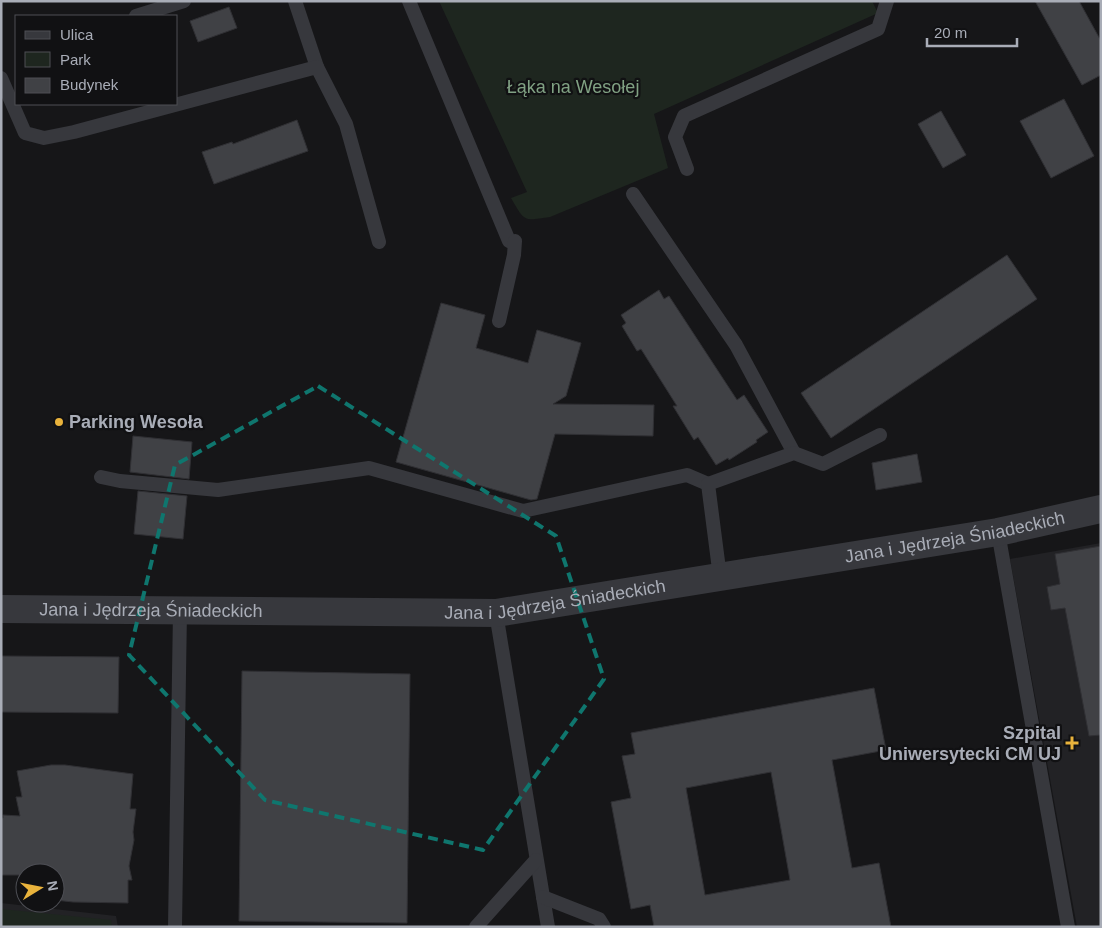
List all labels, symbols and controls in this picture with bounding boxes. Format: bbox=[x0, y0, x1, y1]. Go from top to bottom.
legend bbox=[15, 15, 178, 105]
scale bar bbox=[927, 15, 1017, 47]
text: 20 m bbox=[934, 24, 967, 41]
text: Ulica bbox=[60, 26, 94, 43]
text: Park bbox=[60, 51, 91, 68]
text: Budynek bbox=[60, 76, 119, 93]
park label: Łąka na Wesołej bbox=[507, 77, 639, 97]
place label: Parking Wesoła bbox=[69, 412, 204, 432]
marker: Parking Wesoła bbox=[53, 416, 65, 428]
street label: Jana i Jędrzeja Śniadeckich bbox=[843, 507, 1067, 567]
street label: Jana i Jędrzeja Śniadeckich bbox=[444, 576, 667, 623]
street label: Jana i Jędrzeja Śniadeckich bbox=[39, 599, 263, 621]
place label: Szpital Uniwersytecki CM UJ bbox=[879, 723, 1061, 764]
marker: Szpital Uniwersytecki CM UJ bbox=[1065, 736, 1079, 750]
north arrow bbox=[15, 863, 65, 913]
text: N bbox=[44, 879, 62, 892]

